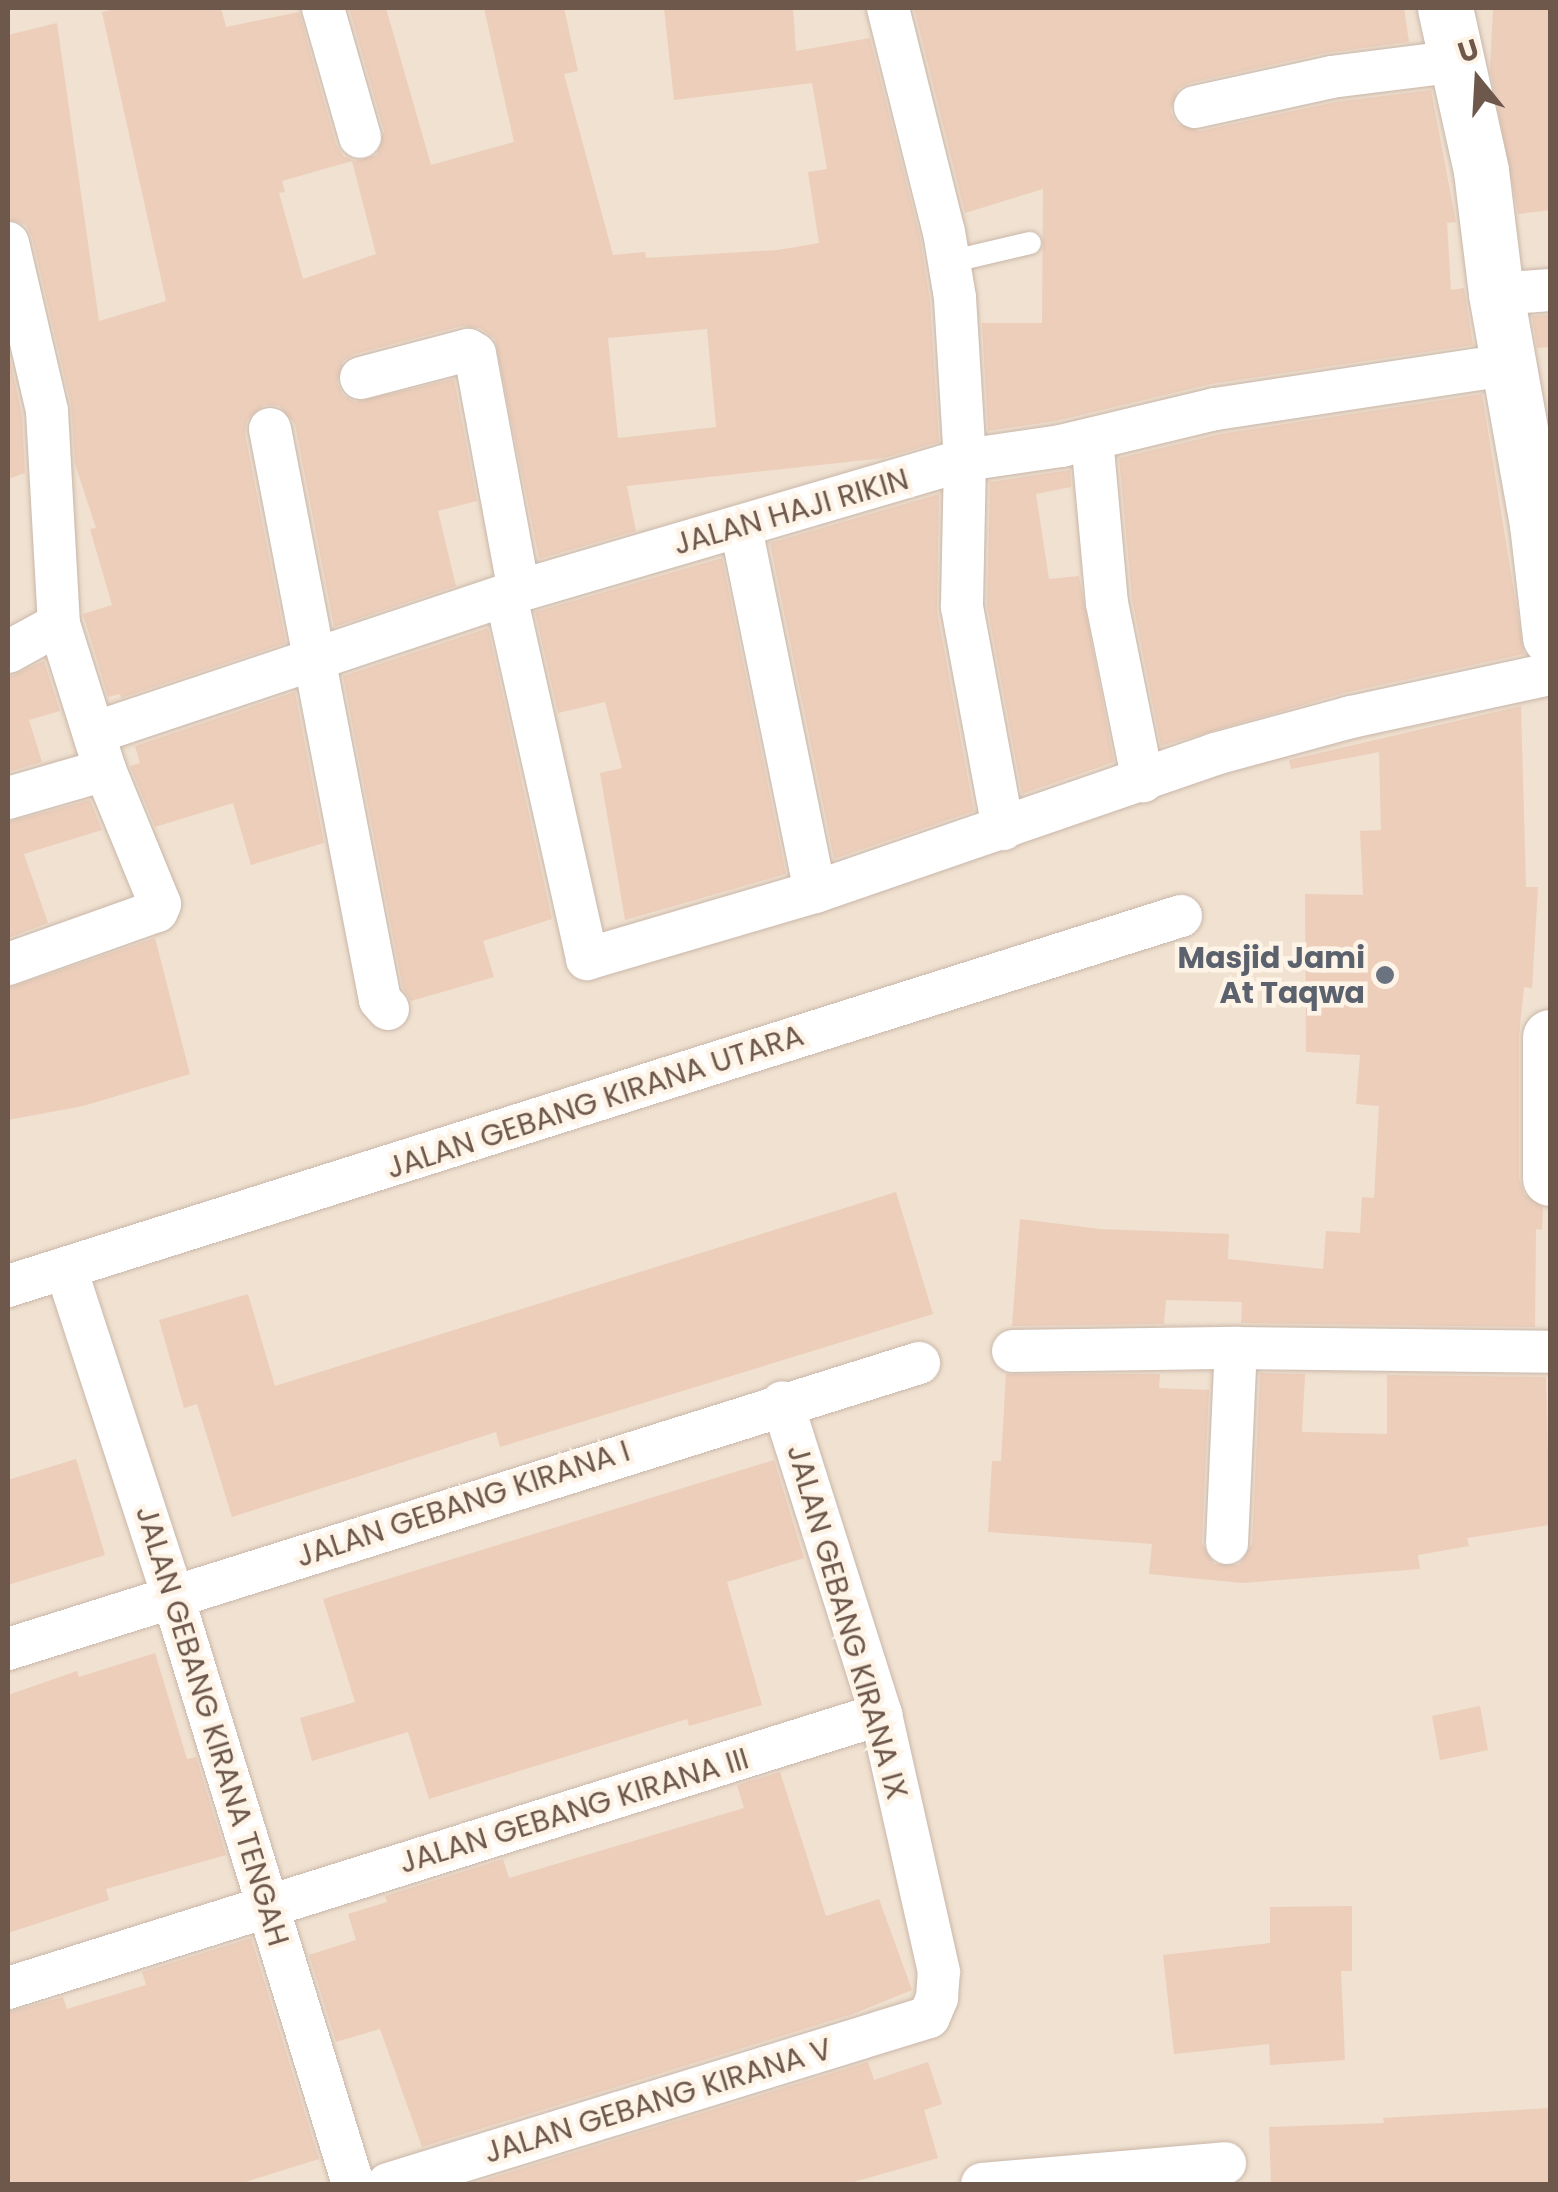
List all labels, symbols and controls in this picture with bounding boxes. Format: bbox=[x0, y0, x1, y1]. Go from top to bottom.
text: U bbox=[1453, 29, 1484, 73]
north arrow bbox=[1428, 30, 1528, 130]
street label: JALAN HAJI RIKIN bbox=[669, 461, 913, 563]
place label: Masjid Jami At Taqwa bbox=[1178, 940, 1365, 1010]
marker: Masjid Jami At Taqwa bbox=[1374, 964, 1396, 986]
street label: JALAN GEBANG KIRANA UTARA bbox=[382, 1017, 808, 1187]
street label: JALAN GEBANG KIRANA I bbox=[292, 1433, 634, 1575]
street label: JALAN GEBANG KIRANA IX bbox=[779, 1440, 915, 1804]
street label: JALAN GEBANG KIRANA TENGAH bbox=[128, 1502, 296, 1950]
street label: JALAN GEBANG KIRANA III bbox=[395, 1741, 753, 1881]
street label: JALAN GEBANG KIRANA V bbox=[480, 2031, 836, 2171]

